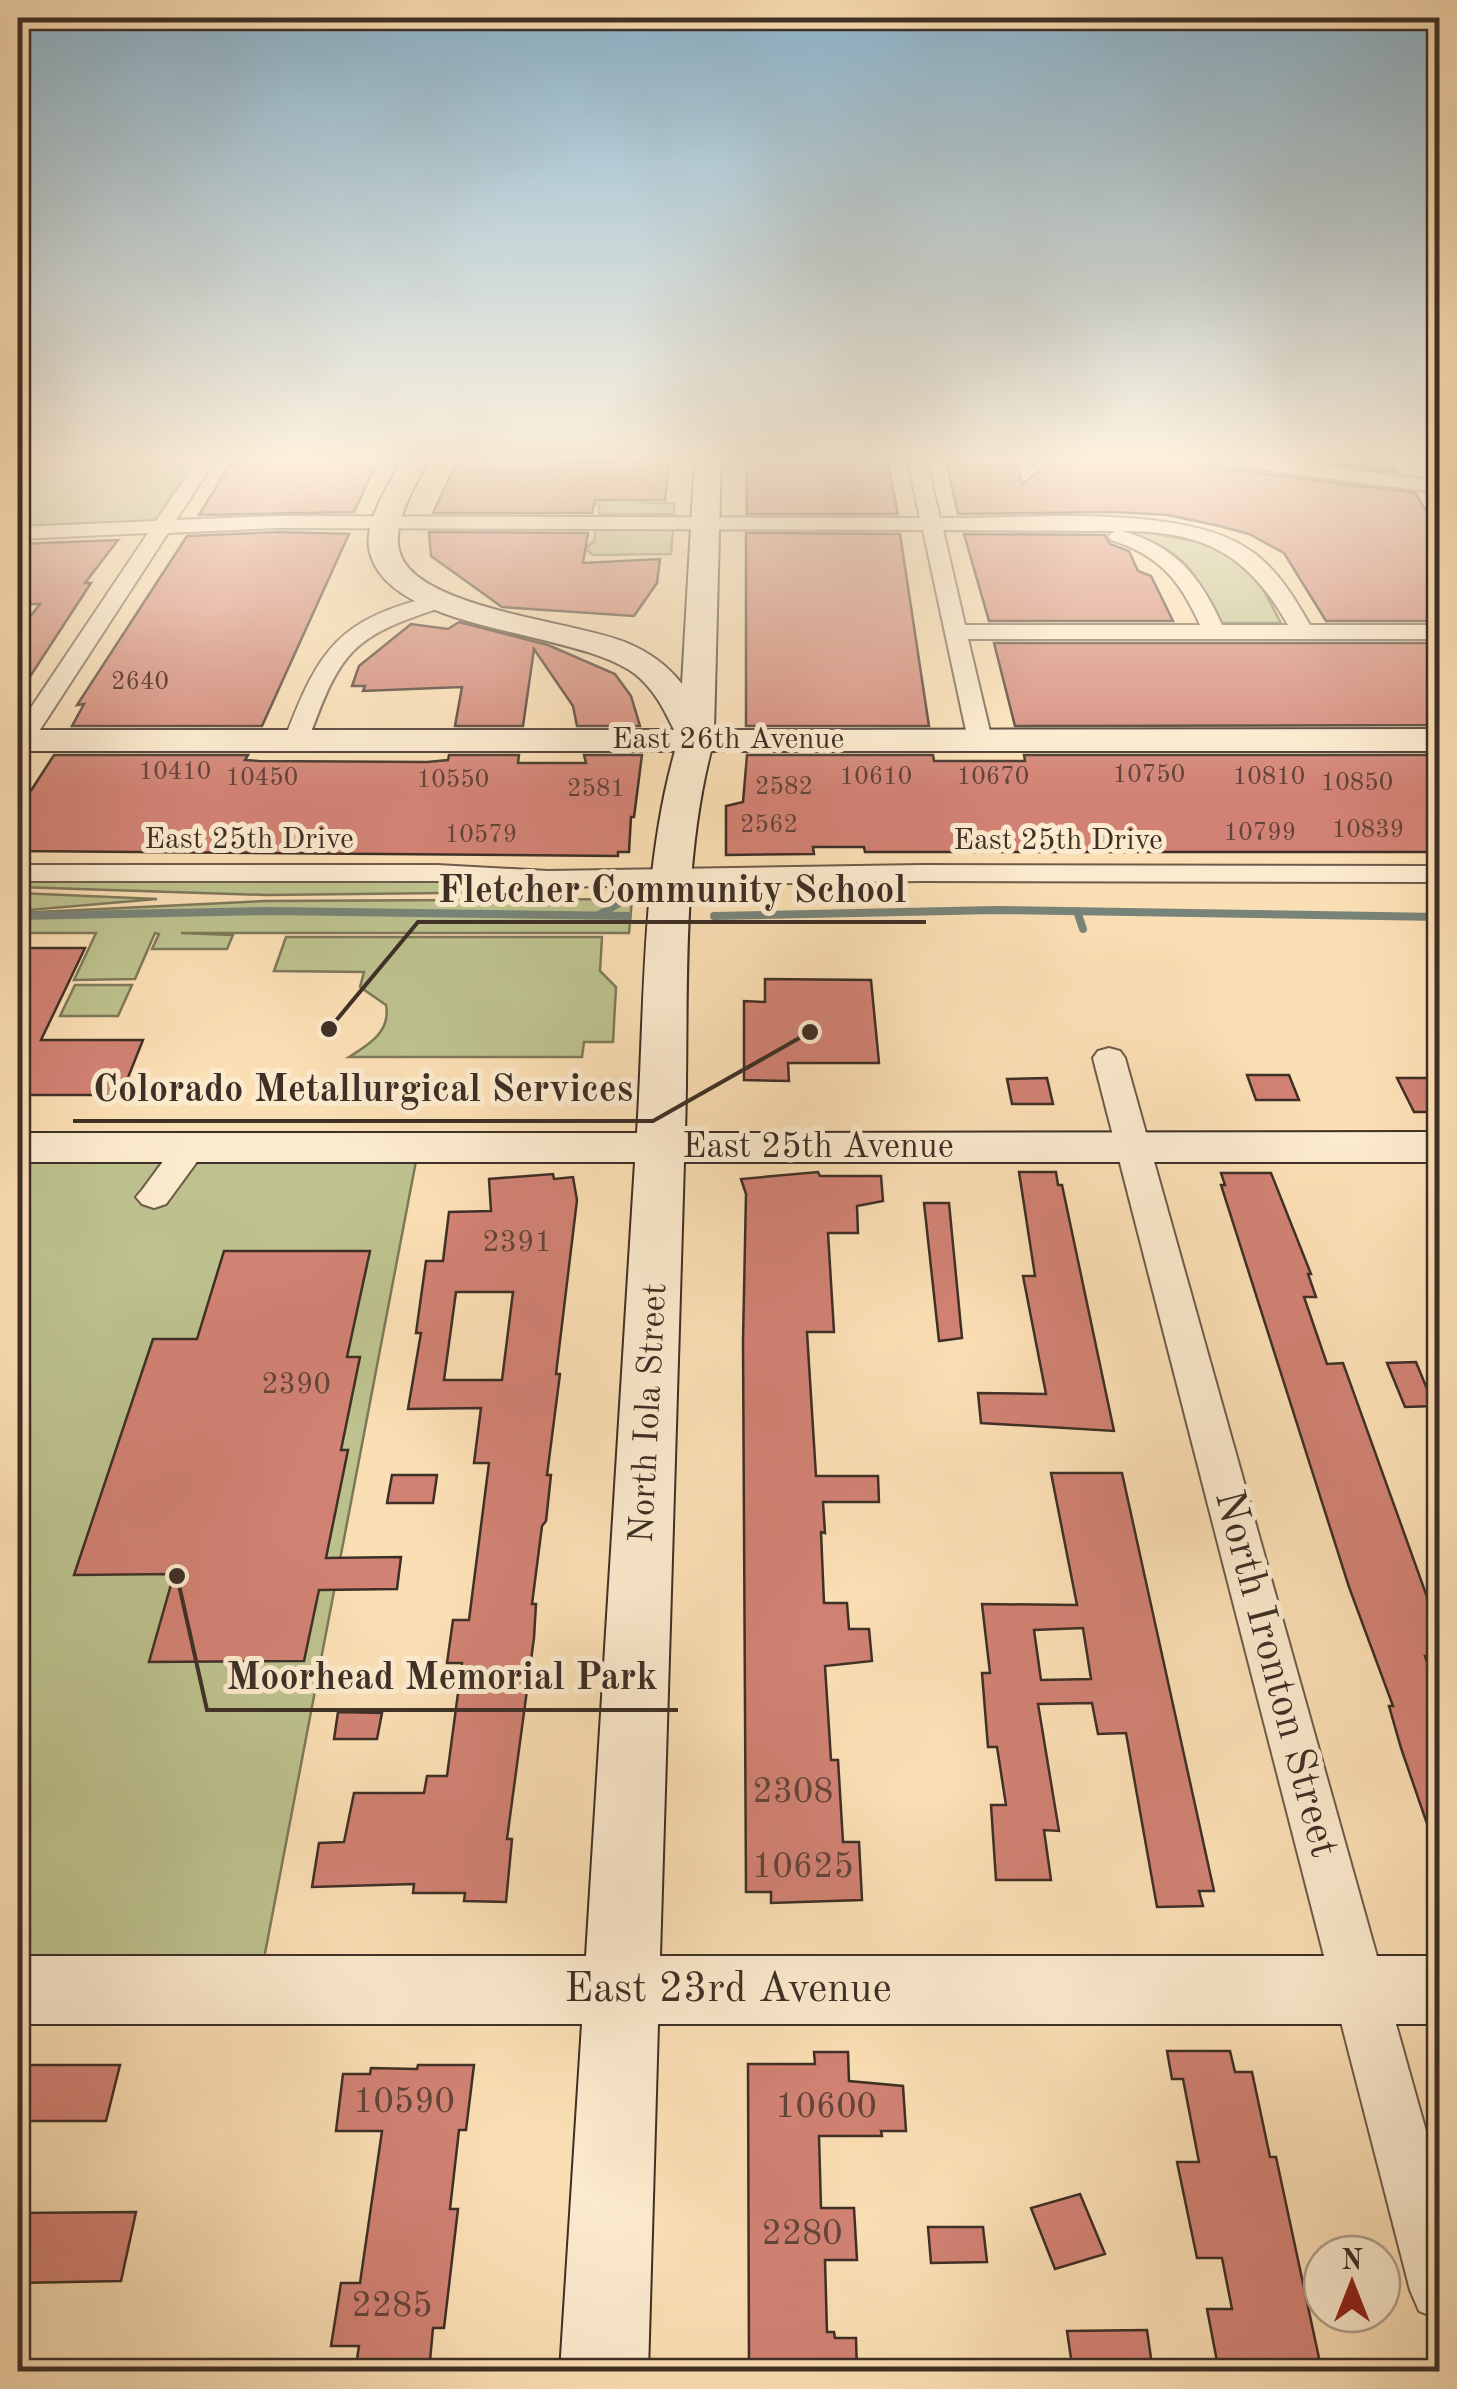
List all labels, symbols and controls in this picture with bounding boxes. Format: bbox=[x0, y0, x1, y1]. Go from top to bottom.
house number: 2640 bbox=[111, 670, 169, 695]
street label: East 26th Avenue bbox=[612, 725, 844, 755]
house number: 10410 bbox=[139, 760, 211, 785]
house number: 10750 bbox=[1113, 763, 1185, 788]
house number: 10610 bbox=[840, 765, 912, 790]
house number: 10670 bbox=[957, 765, 1029, 790]
house number: 10810 bbox=[1233, 765, 1305, 790]
house number: 10450 bbox=[226, 766, 298, 791]
house number: 10550 bbox=[417, 768, 489, 793]
house number: 10850 bbox=[1321, 771, 1393, 796]
house number: 2582 bbox=[755, 775, 813, 800]
house number: 2581 bbox=[567, 777, 625, 802]
house number: 2562 bbox=[740, 813, 798, 838]
house number: 10839 bbox=[1332, 818, 1404, 843]
house number: 10799 bbox=[1224, 821, 1296, 846]
house number: 10579 bbox=[445, 823, 517, 848]
street label: East 25th Drive bbox=[144, 825, 354, 855]
street label: East 25th Drive bbox=[953, 826, 1163, 856]
callout: Fletcher Community School bbox=[418, 854, 926, 922]
text: Fletcher Community School bbox=[438, 873, 906, 911]
callout: Colorado Metallurgical Services bbox=[73, 1053, 653, 1121]
text: Colorado Metallurgical Services bbox=[93, 1072, 633, 1110]
street label: East 25th Avenue bbox=[682, 1130, 954, 1165]
house number: 2391 bbox=[482, 1228, 552, 1258]
street label: North Iola Street bbox=[625, 1282, 673, 1544]
house number: 2390 bbox=[261, 1370, 331, 1400]
street label: North Ironton Street bbox=[1206, 1486, 1344, 1862]
callout: Moorhead Memorial Park bbox=[207, 1642, 678, 1710]
text: Moorhead Memorial Park bbox=[227, 1660, 658, 1698]
house number: 2308 bbox=[752, 1775, 834, 1810]
house number: 10625 bbox=[752, 1850, 854, 1885]
street label: East 23rd Avenue bbox=[564, 1969, 892, 2011]
house number: 10590 bbox=[353, 2085, 455, 2120]
house number: 10600 bbox=[775, 2090, 877, 2125]
house number: 2280 bbox=[761, 2217, 843, 2252]
north arrow bbox=[1302, 2234, 1402, 2334]
text: N bbox=[1341, 2248, 1363, 2276]
house number: 2285 bbox=[351, 2289, 433, 2324]

